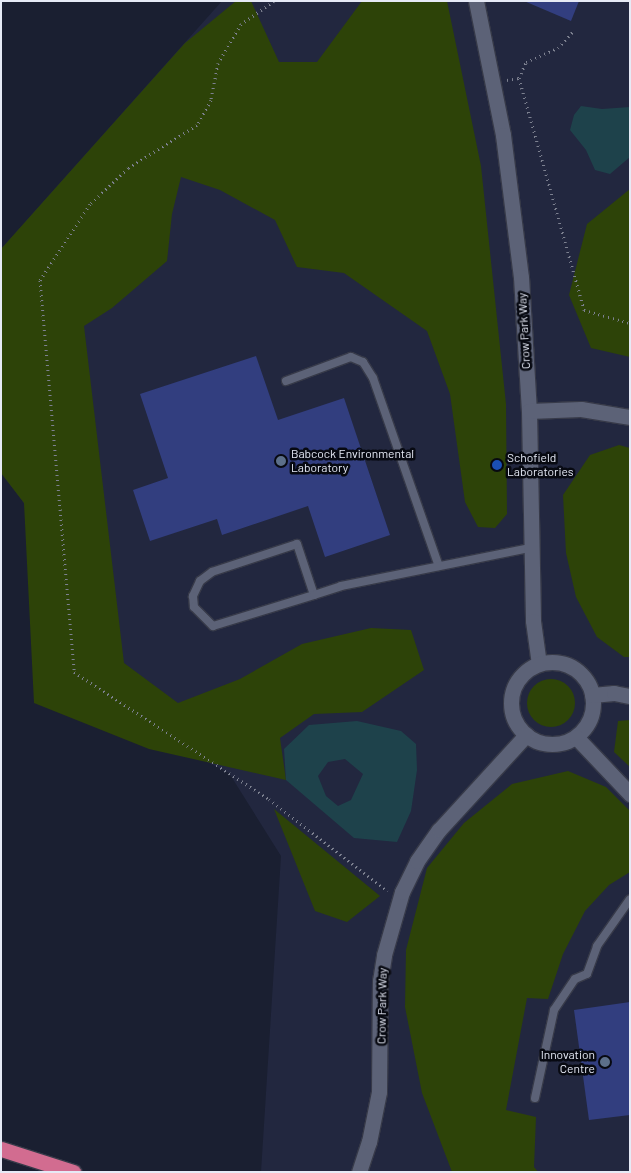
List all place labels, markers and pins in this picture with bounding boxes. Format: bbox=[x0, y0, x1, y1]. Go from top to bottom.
place label: Babcock Environmental Laboratory bbox=[291, 447, 414, 475]
place label: Schofield Laboratories bbox=[507, 451, 574, 479]
marker: Babcock Environmental Laboratory bbox=[275, 455, 287, 467]
marker: Schofield Laboratories bbox=[491, 459, 503, 471]
place label: Innovation Centre bbox=[541, 1048, 595, 1076]
marker: Innovation Centre bbox=[599, 1056, 611, 1068]

